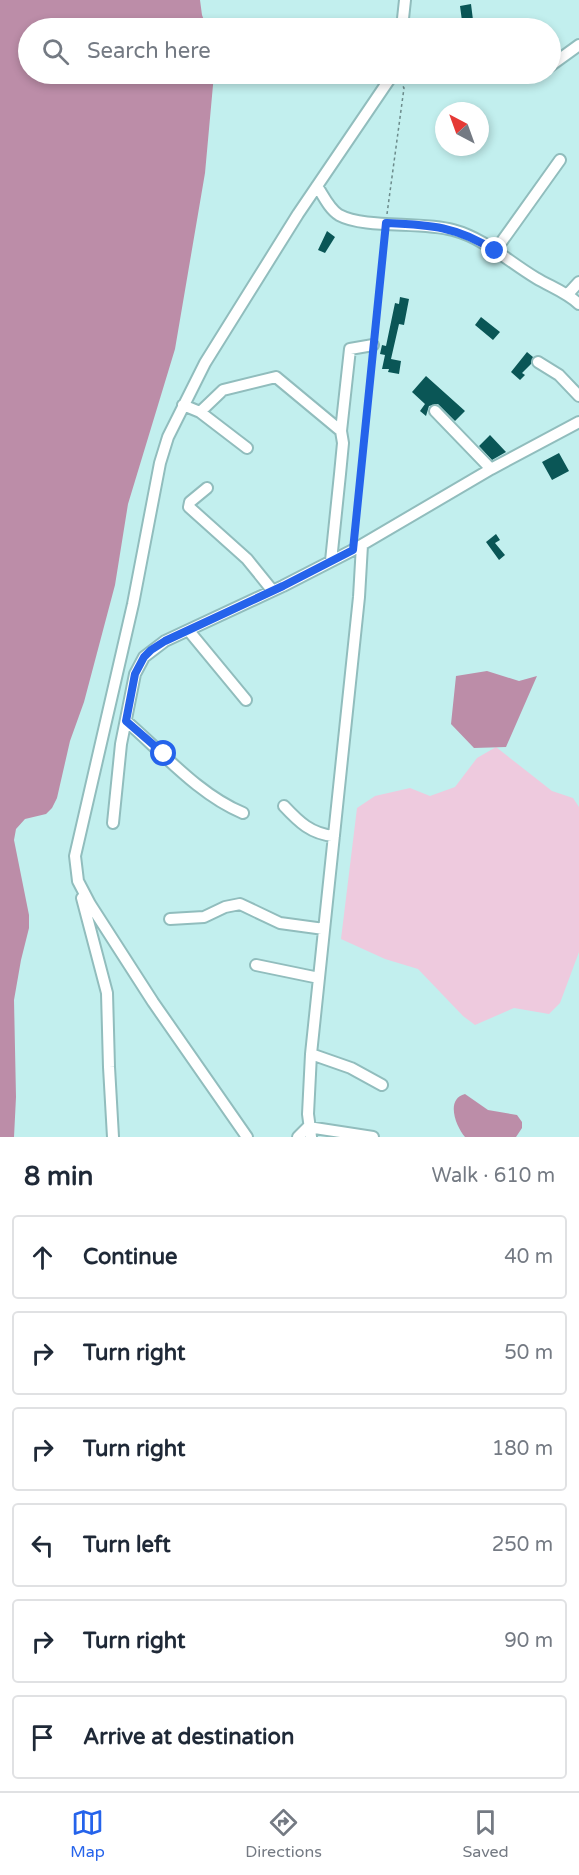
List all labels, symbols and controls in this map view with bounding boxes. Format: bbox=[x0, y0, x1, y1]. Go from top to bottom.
search box bbox=[18, 18, 561, 84]
icon: search bbox=[39, 35, 72, 68]
text: Search here bbox=[87, 38, 211, 64]
north arrow bbox=[435, 102, 489, 156]
route end bbox=[481, 237, 507, 263]
route start bbox=[150, 740, 176, 766]
text: 8 min bbox=[24, 1161, 93, 1192]
text: Walk · 610 m bbox=[432, 1164, 555, 1188]
icon: ahead bbox=[26, 1241, 59, 1274]
text: Continue bbox=[83, 1244, 178, 1270]
text: 40 m bbox=[504, 1245, 553, 1269]
icon: right bbox=[26, 1337, 59, 1370]
text: Turn right bbox=[83, 1340, 185, 1366]
text: 50 m bbox=[504, 1341, 553, 1365]
icon: right bbox=[26, 1433, 59, 1466]
text: Turn right bbox=[83, 1436, 185, 1462]
text: 180 m bbox=[492, 1437, 553, 1461]
icon: left bbox=[26, 1529, 59, 1562]
text: Turn left bbox=[83, 1532, 171, 1558]
text: 250 m bbox=[492, 1533, 553, 1557]
icon: right bbox=[26, 1625, 59, 1658]
text: Turn right bbox=[83, 1628, 185, 1654]
text: 90 m bbox=[504, 1629, 553, 1653]
icon: arrive bbox=[26, 1721, 59, 1754]
text: Arrive at destination bbox=[83, 1724, 294, 1750]
tab: Map bbox=[70, 1806, 105, 1862]
tab: Directions bbox=[245, 1806, 322, 1862]
tab: Saved bbox=[462, 1806, 509, 1862]

